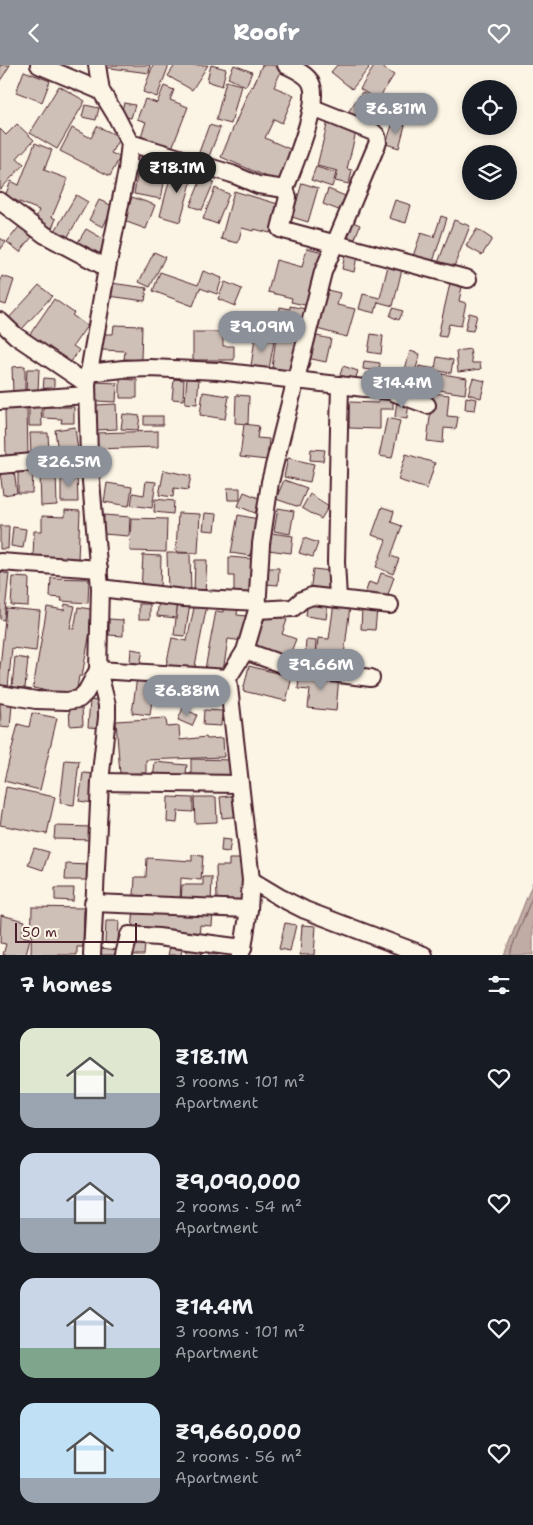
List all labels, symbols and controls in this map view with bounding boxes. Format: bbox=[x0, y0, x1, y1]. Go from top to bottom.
text: Roofr bbox=[233, 18, 300, 47]
icon: back bbox=[20, 19, 48, 47]
icon: heart bbox=[485, 19, 513, 47]
map controls bbox=[462, 80, 517, 200]
button: locate bbox=[462, 80, 517, 135]
pin: ₹6.81M bbox=[355, 93, 437, 135]
text: ₹6.81M bbox=[366, 98, 426, 119]
button: layers bbox=[462, 145, 517, 200]
pin: ₹18.1M bbox=[136, 151, 218, 194]
text: ₹18.1M bbox=[149, 157, 205, 178]
pin: ₹9.09M bbox=[221, 311, 303, 353]
text: ₹9.09M bbox=[229, 316, 295, 337]
pin: ₹14.4M bbox=[361, 367, 443, 409]
text: ₹14.4M bbox=[372, 372, 432, 393]
pin: ₹26.5M bbox=[28, 445, 110, 488]
text: ₹26.5M bbox=[37, 451, 101, 472]
pin: ₹9.66M bbox=[280, 649, 362, 691]
text: ₹9.66M bbox=[288, 654, 354, 675]
pin: ₹6.88M bbox=[146, 675, 228, 717]
text: ₹6.88M bbox=[154, 680, 220, 701]
scale bar bbox=[15, 920, 138, 943]
text: 50 m bbox=[22, 923, 57, 941]
text: 7 homes bbox=[20, 971, 112, 999]
icon: filters bbox=[485, 971, 513, 999]
text: ₹18.1M bbox=[175, 1043, 248, 1071]
icon: home bbox=[60, 1048, 120, 1108]
icon: heart bbox=[485, 1064, 513, 1092]
text: 3 rooms · 101 m² bbox=[175, 1071, 305, 1092]
text: Apartment bbox=[175, 1092, 258, 1113]
text: ₹9,090,000 bbox=[175, 1168, 301, 1196]
icon: home bbox=[60, 1173, 120, 1233]
icon: heart bbox=[485, 1189, 513, 1217]
text: 2 rooms · 54 m² bbox=[175, 1196, 302, 1217]
text: Apartment bbox=[175, 1217, 258, 1238]
text: ₹14.4M bbox=[175, 1293, 253, 1321]
icon: home bbox=[60, 1298, 120, 1358]
icon: heart bbox=[485, 1314, 513, 1342]
text: 3 rooms · 101 m² bbox=[175, 1321, 305, 1342]
text: Apartment bbox=[175, 1342, 258, 1363]
text: ₹9,660,000 bbox=[175, 1418, 301, 1446]
icon: home bbox=[60, 1423, 120, 1483]
icon: heart bbox=[485, 1439, 513, 1467]
text: 2 rooms · 56 m² bbox=[175, 1446, 302, 1467]
text: Apartment bbox=[175, 1467, 258, 1488]

